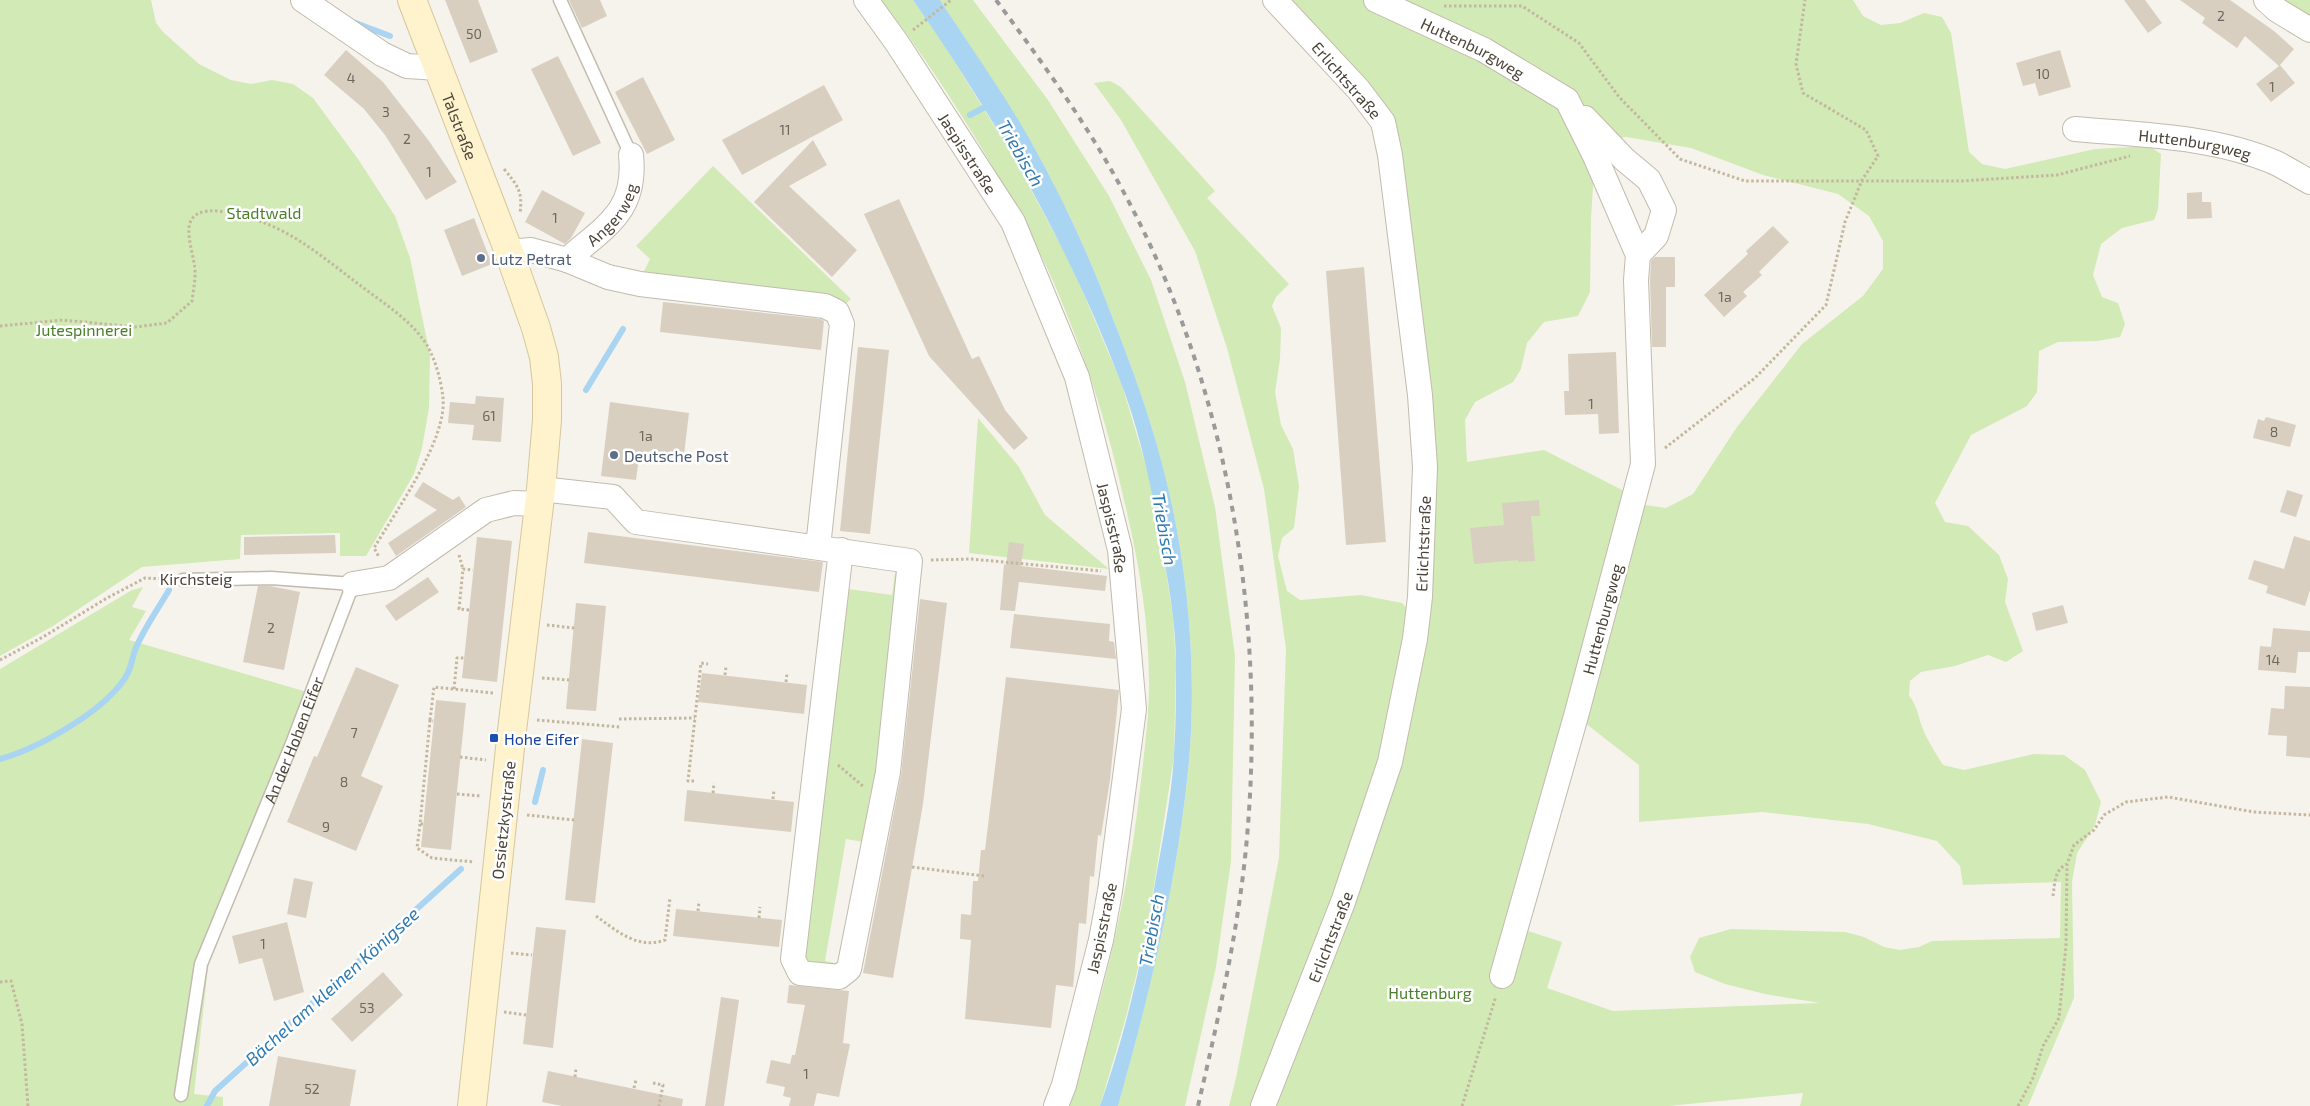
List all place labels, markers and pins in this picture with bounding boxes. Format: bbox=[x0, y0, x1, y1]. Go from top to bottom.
place label: Lutz Petrat bbox=[491, 249, 572, 268]
marker: Lutz Petrat bbox=[475, 252, 487, 264]
place label: Deutsche Post bbox=[624, 446, 729, 465]
marker: Deutsche Post bbox=[608, 449, 620, 461]
place label: Hohe Eifer bbox=[504, 729, 580, 748]
marker: Hohe Eifer bbox=[488, 732, 500, 744]

